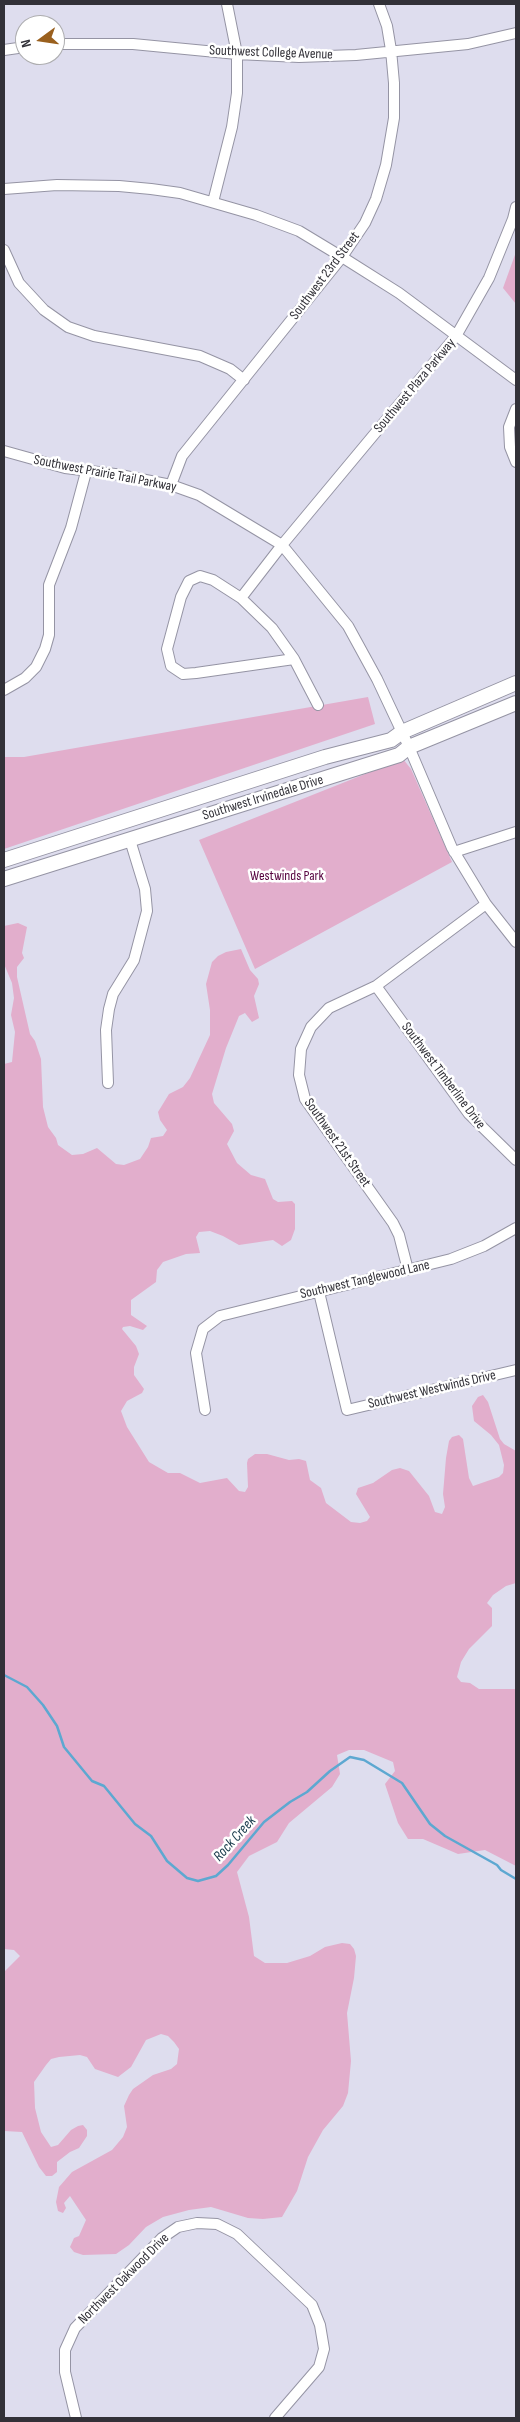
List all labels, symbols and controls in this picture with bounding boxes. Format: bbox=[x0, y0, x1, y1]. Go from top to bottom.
north arrow bbox=[15, 15, 65, 65]
text: N bbox=[17, 38, 35, 49]
street label: Southwest College Avenue bbox=[209, 42, 333, 64]
street label: Southwest 23rd Street bbox=[286, 229, 364, 323]
street label: Southwest Plaza Parkway bbox=[371, 335, 459, 437]
street label: Southwest Prairie Trail Parkway bbox=[32, 452, 178, 496]
street label: Southwest Irvinedale Drive bbox=[200, 772, 326, 824]
park label: Westwinds Park bbox=[250, 868, 324, 884]
street label: Southwest Timberline Drive bbox=[397, 1019, 489, 1133]
street label: Southwest 21st Street bbox=[300, 1095, 374, 1191]
street label: Southwest Tanglewood Lane bbox=[299, 1257, 431, 1303]
street label: Southwest Westwinds Drive bbox=[366, 1367, 498, 1413]
water label: Rock Creek bbox=[210, 1813, 260, 1865]
street label: Northwest Oakwood Drive bbox=[75, 2230, 173, 2328]

